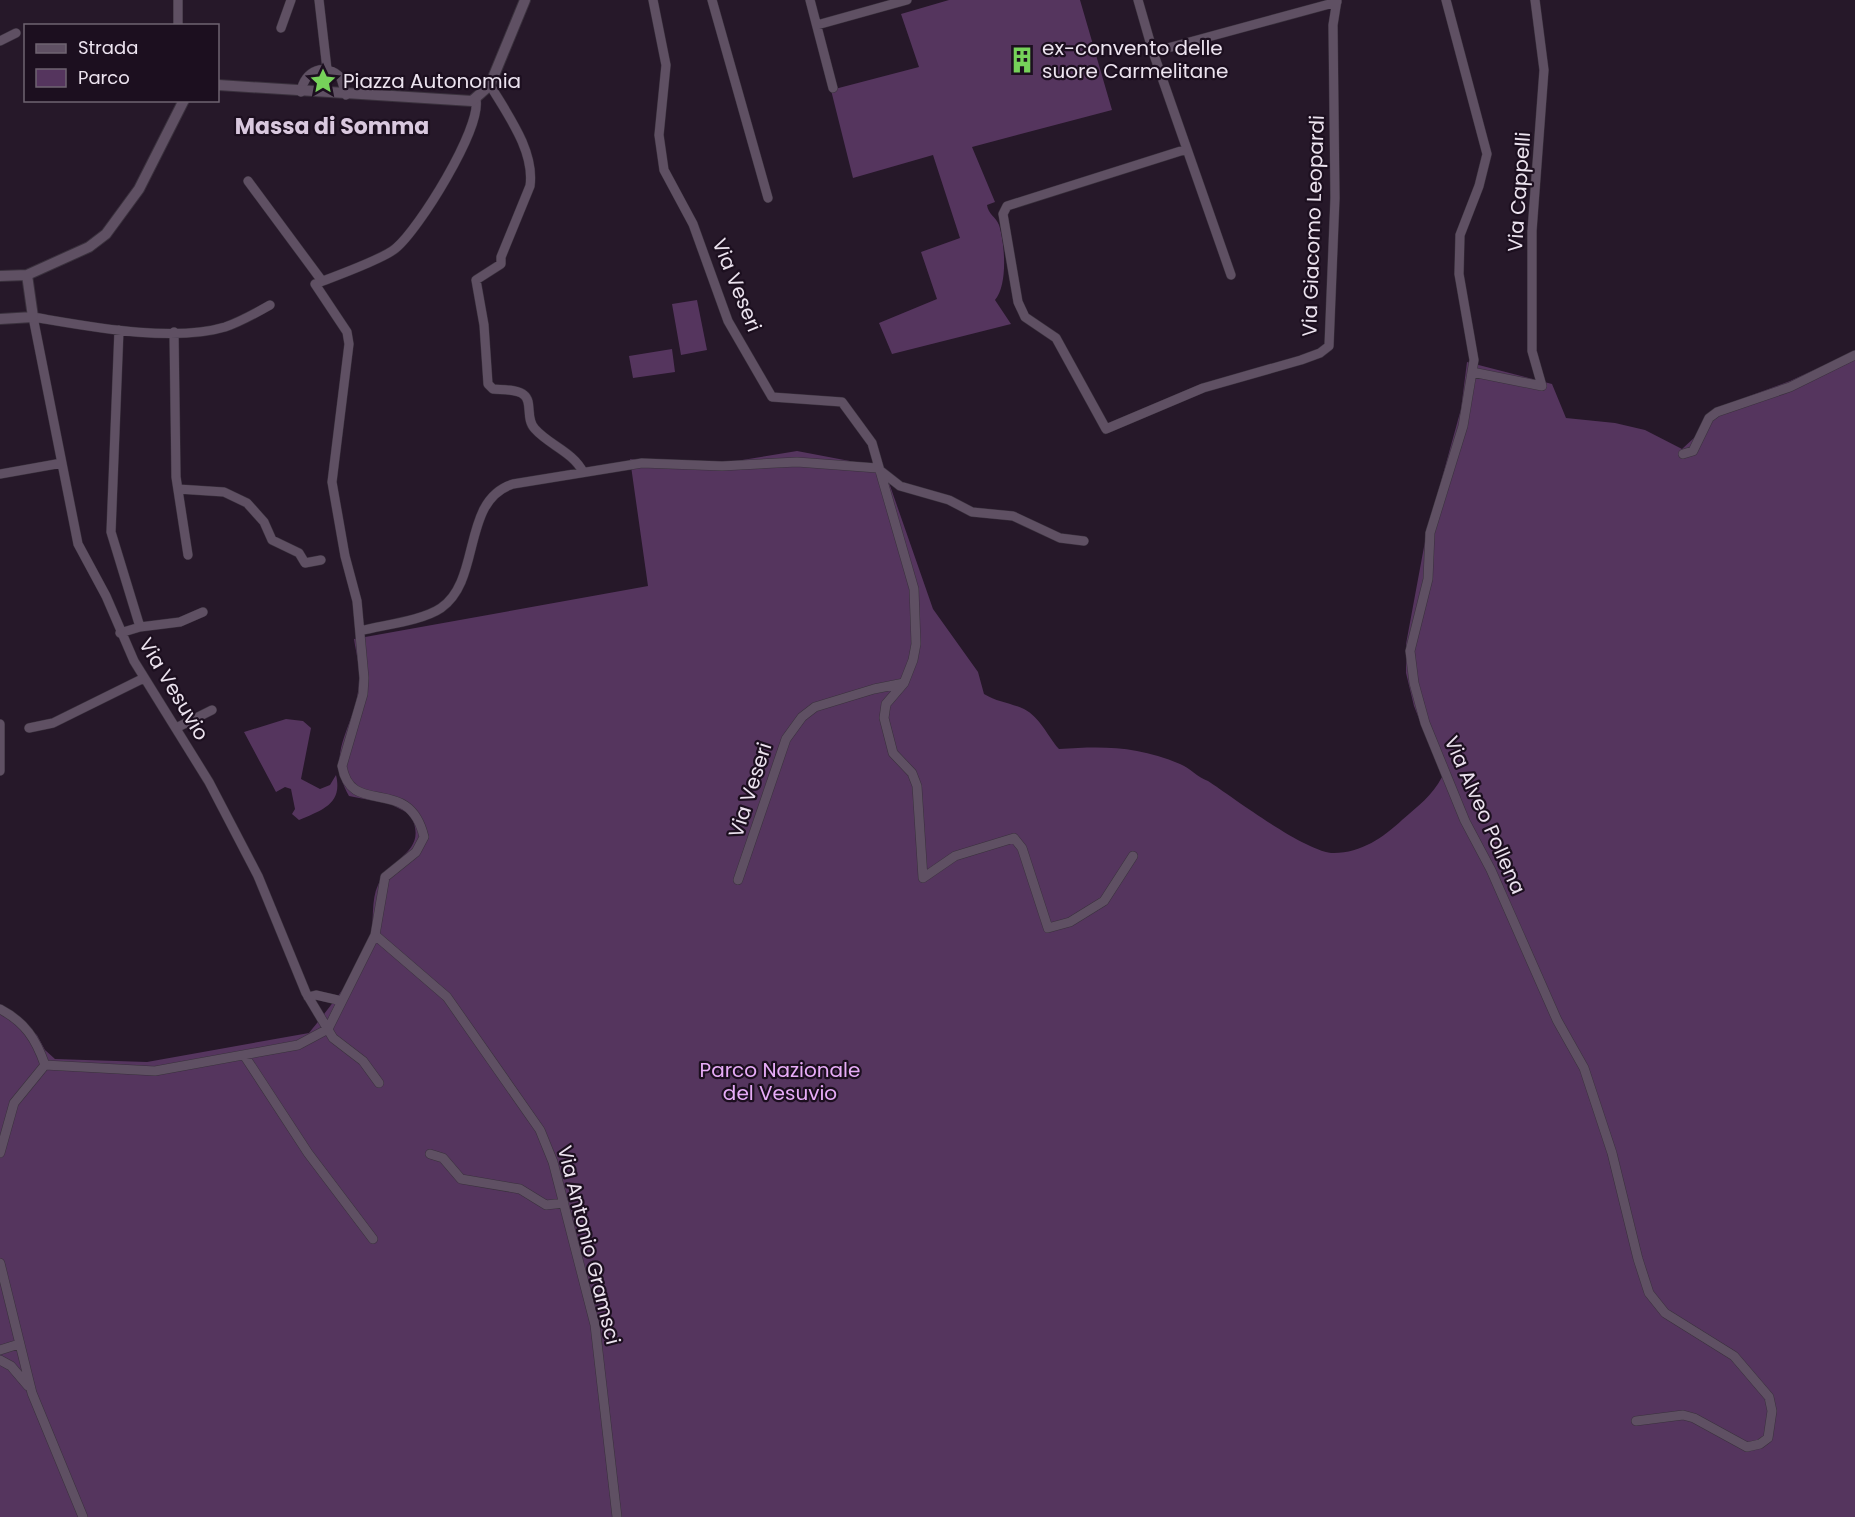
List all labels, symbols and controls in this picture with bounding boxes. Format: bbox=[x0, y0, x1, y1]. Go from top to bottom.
legend bbox=[24, 24, 219, 102]
place label: ex-convento delle suore Carmelitane bbox=[1042, 34, 1229, 85]
text: Strada bbox=[78, 35, 138, 60]
building icon: ex-convento delle suore Carmelitane bbox=[1007, 45, 1037, 75]
text: Parco bbox=[78, 65, 130, 90]
place icon: Piazza Autonomia bbox=[308, 66, 338, 96]
place label: Piazza Autonomia bbox=[343, 67, 521, 95]
district label: Massa di Somma bbox=[235, 111, 429, 142]
street label: Via Giacomo Leopardi bbox=[1295, 115, 1331, 337]
street label: Via Cappelli bbox=[1501, 131, 1537, 253]
street label: Via Veseri bbox=[706, 234, 768, 336]
street label: Via Vesuvio bbox=[132, 632, 216, 746]
street label: Via Alveo Pollena bbox=[1438, 731, 1532, 899]
street label: Via Veseri bbox=[721, 739, 779, 841]
park label: Parco Nazionale del Vesuvio bbox=[700, 1056, 860, 1107]
street label: Via Antonio Gramsci bbox=[551, 1143, 627, 1347]

